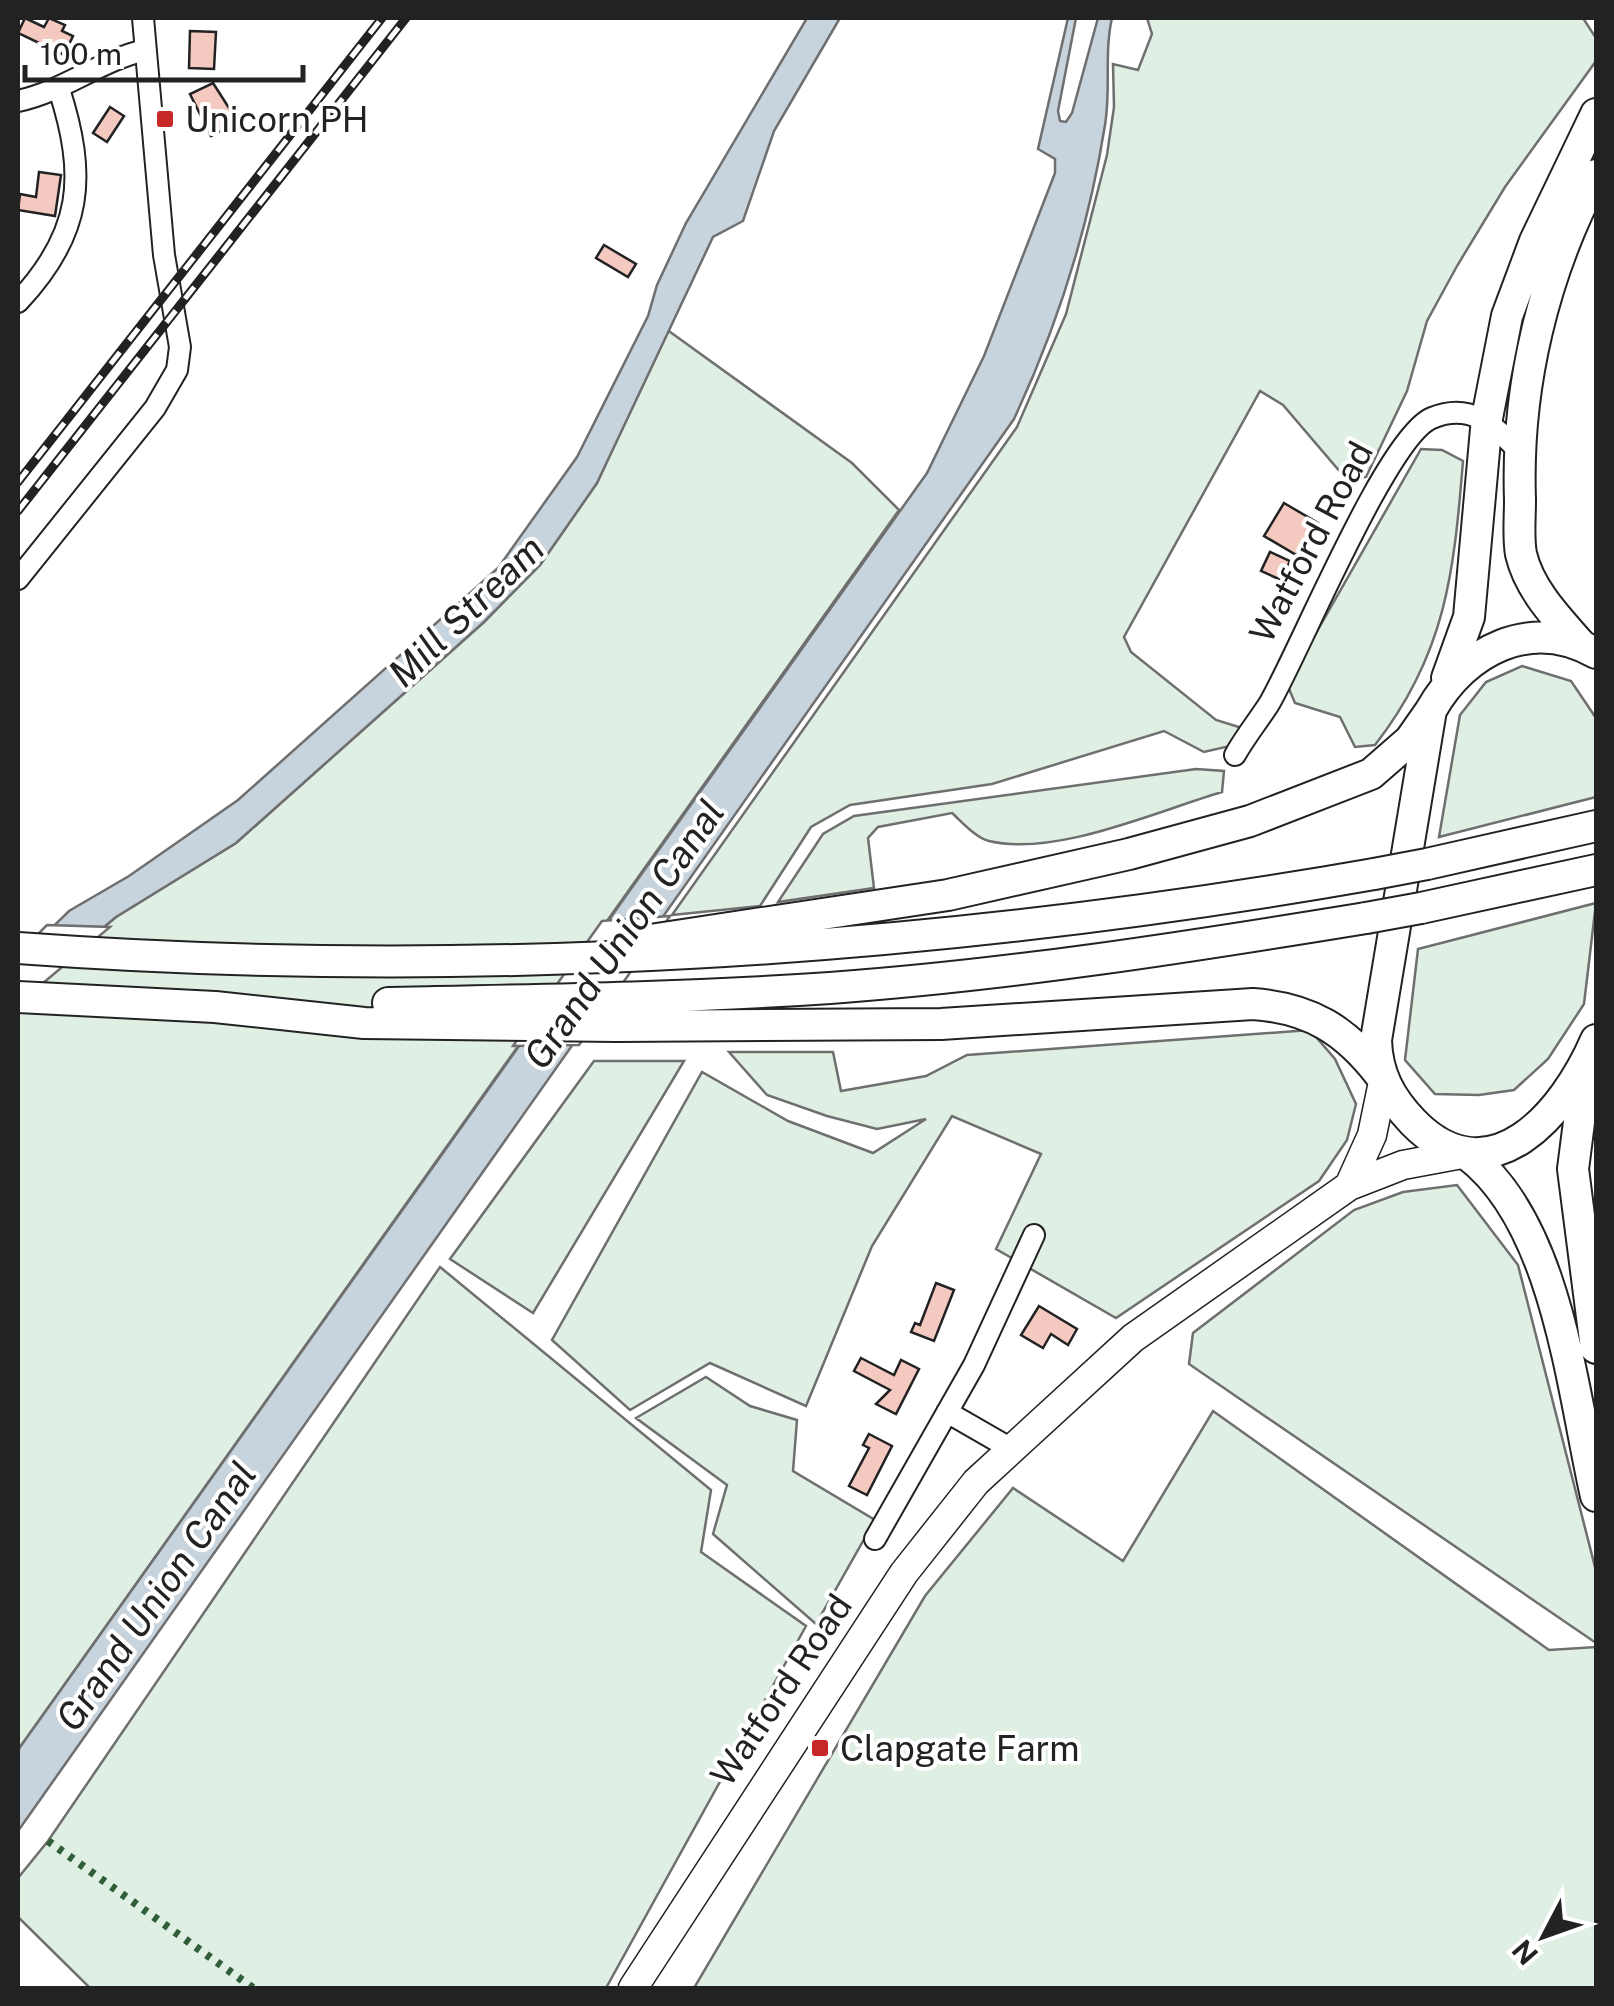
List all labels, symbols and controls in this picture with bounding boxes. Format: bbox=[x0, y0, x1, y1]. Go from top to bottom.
scale bar bbox=[25, 20, 302, 82]
text: 100 m bbox=[40, 36, 122, 72]
place label: Unicorn PH bbox=[185, 99, 369, 140]
marker: Unicorn PH bbox=[154, 108, 176, 130]
street label: Watford Road bbox=[1241, 434, 1381, 650]
water label: Mill Stream bbox=[379, 526, 553, 696]
water label: Grand Union Canal bbox=[514, 791, 734, 1077]
water label: Grand Union Canal bbox=[46, 1453, 266, 1739]
street label: Watford Road bbox=[702, 1587, 860, 1793]
place label: Clapgate Farm bbox=[840, 1728, 1079, 1769]
marker: Clapgate Farm bbox=[809, 1737, 831, 1759]
north arrow bbox=[1494, 1886, 1594, 1986]
text: N bbox=[1505, 1934, 1544, 1972]

